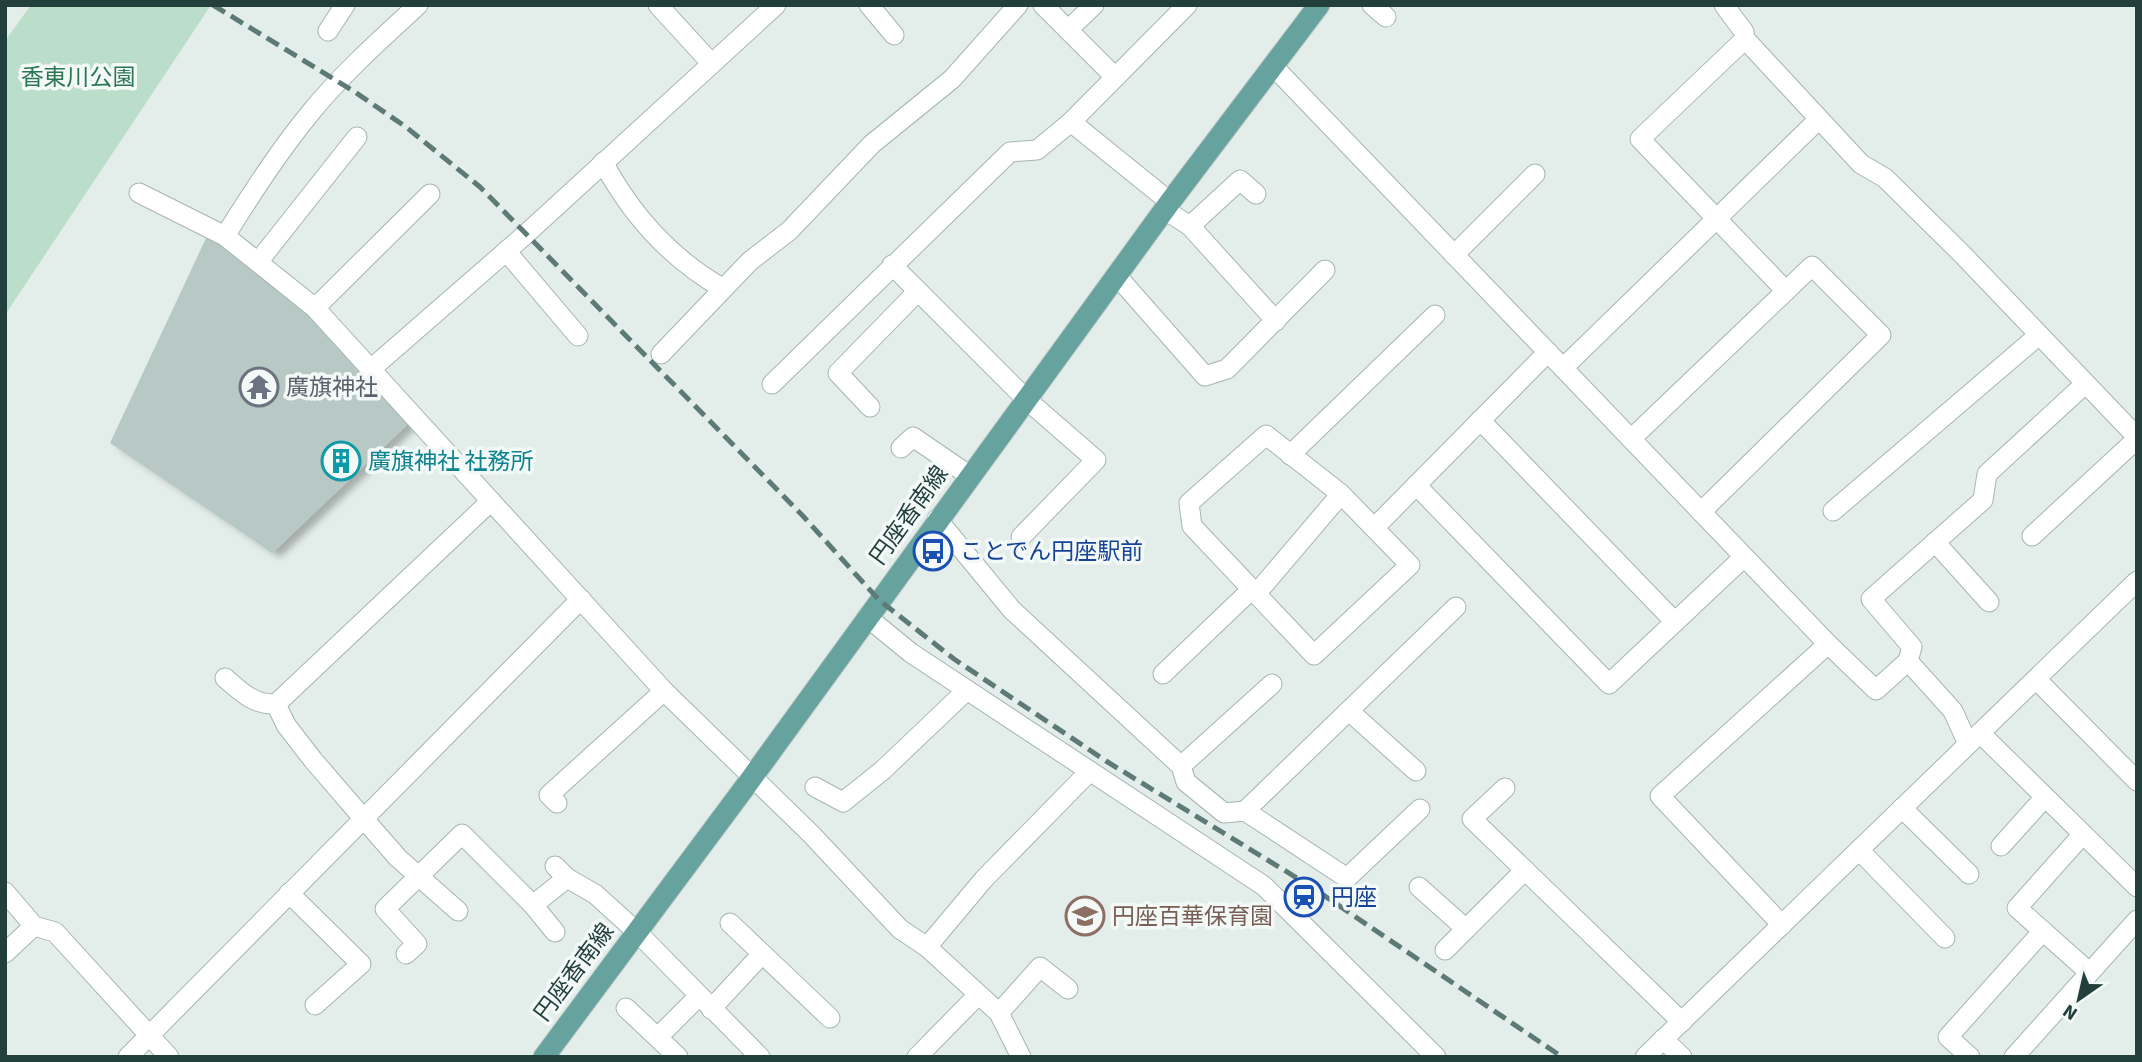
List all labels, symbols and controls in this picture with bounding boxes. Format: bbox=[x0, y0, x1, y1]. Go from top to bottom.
park label: 香東川公園 bbox=[21, 61, 136, 94]
temple icon: 廣旗神社 bbox=[238, 366, 280, 408]
place label: 廣旗神社 bbox=[286, 371, 378, 404]
building icon: 廣旗神社 社務所 bbox=[320, 440, 362, 482]
place label: 廣旗神社 社務所 bbox=[368, 445, 534, 478]
street label: 円座香南線 bbox=[862, 459, 956, 571]
bus stop icon: ことでん円座駅前 bbox=[912, 530, 954, 572]
place label: ことでん円座駅前 bbox=[960, 535, 1143, 568]
station icon: 円座 bbox=[1283, 876, 1325, 918]
place label: 円座 bbox=[1331, 881, 1377, 914]
school or university icon: 円座百華保育園 bbox=[1064, 895, 1106, 937]
place label: 円座百華保育園 bbox=[1112, 900, 1273, 933]
street label: 円座香南線 bbox=[526, 916, 622, 1028]
north arrow bbox=[2044, 964, 2114, 1034]
text: N bbox=[2058, 997, 2083, 1027]

